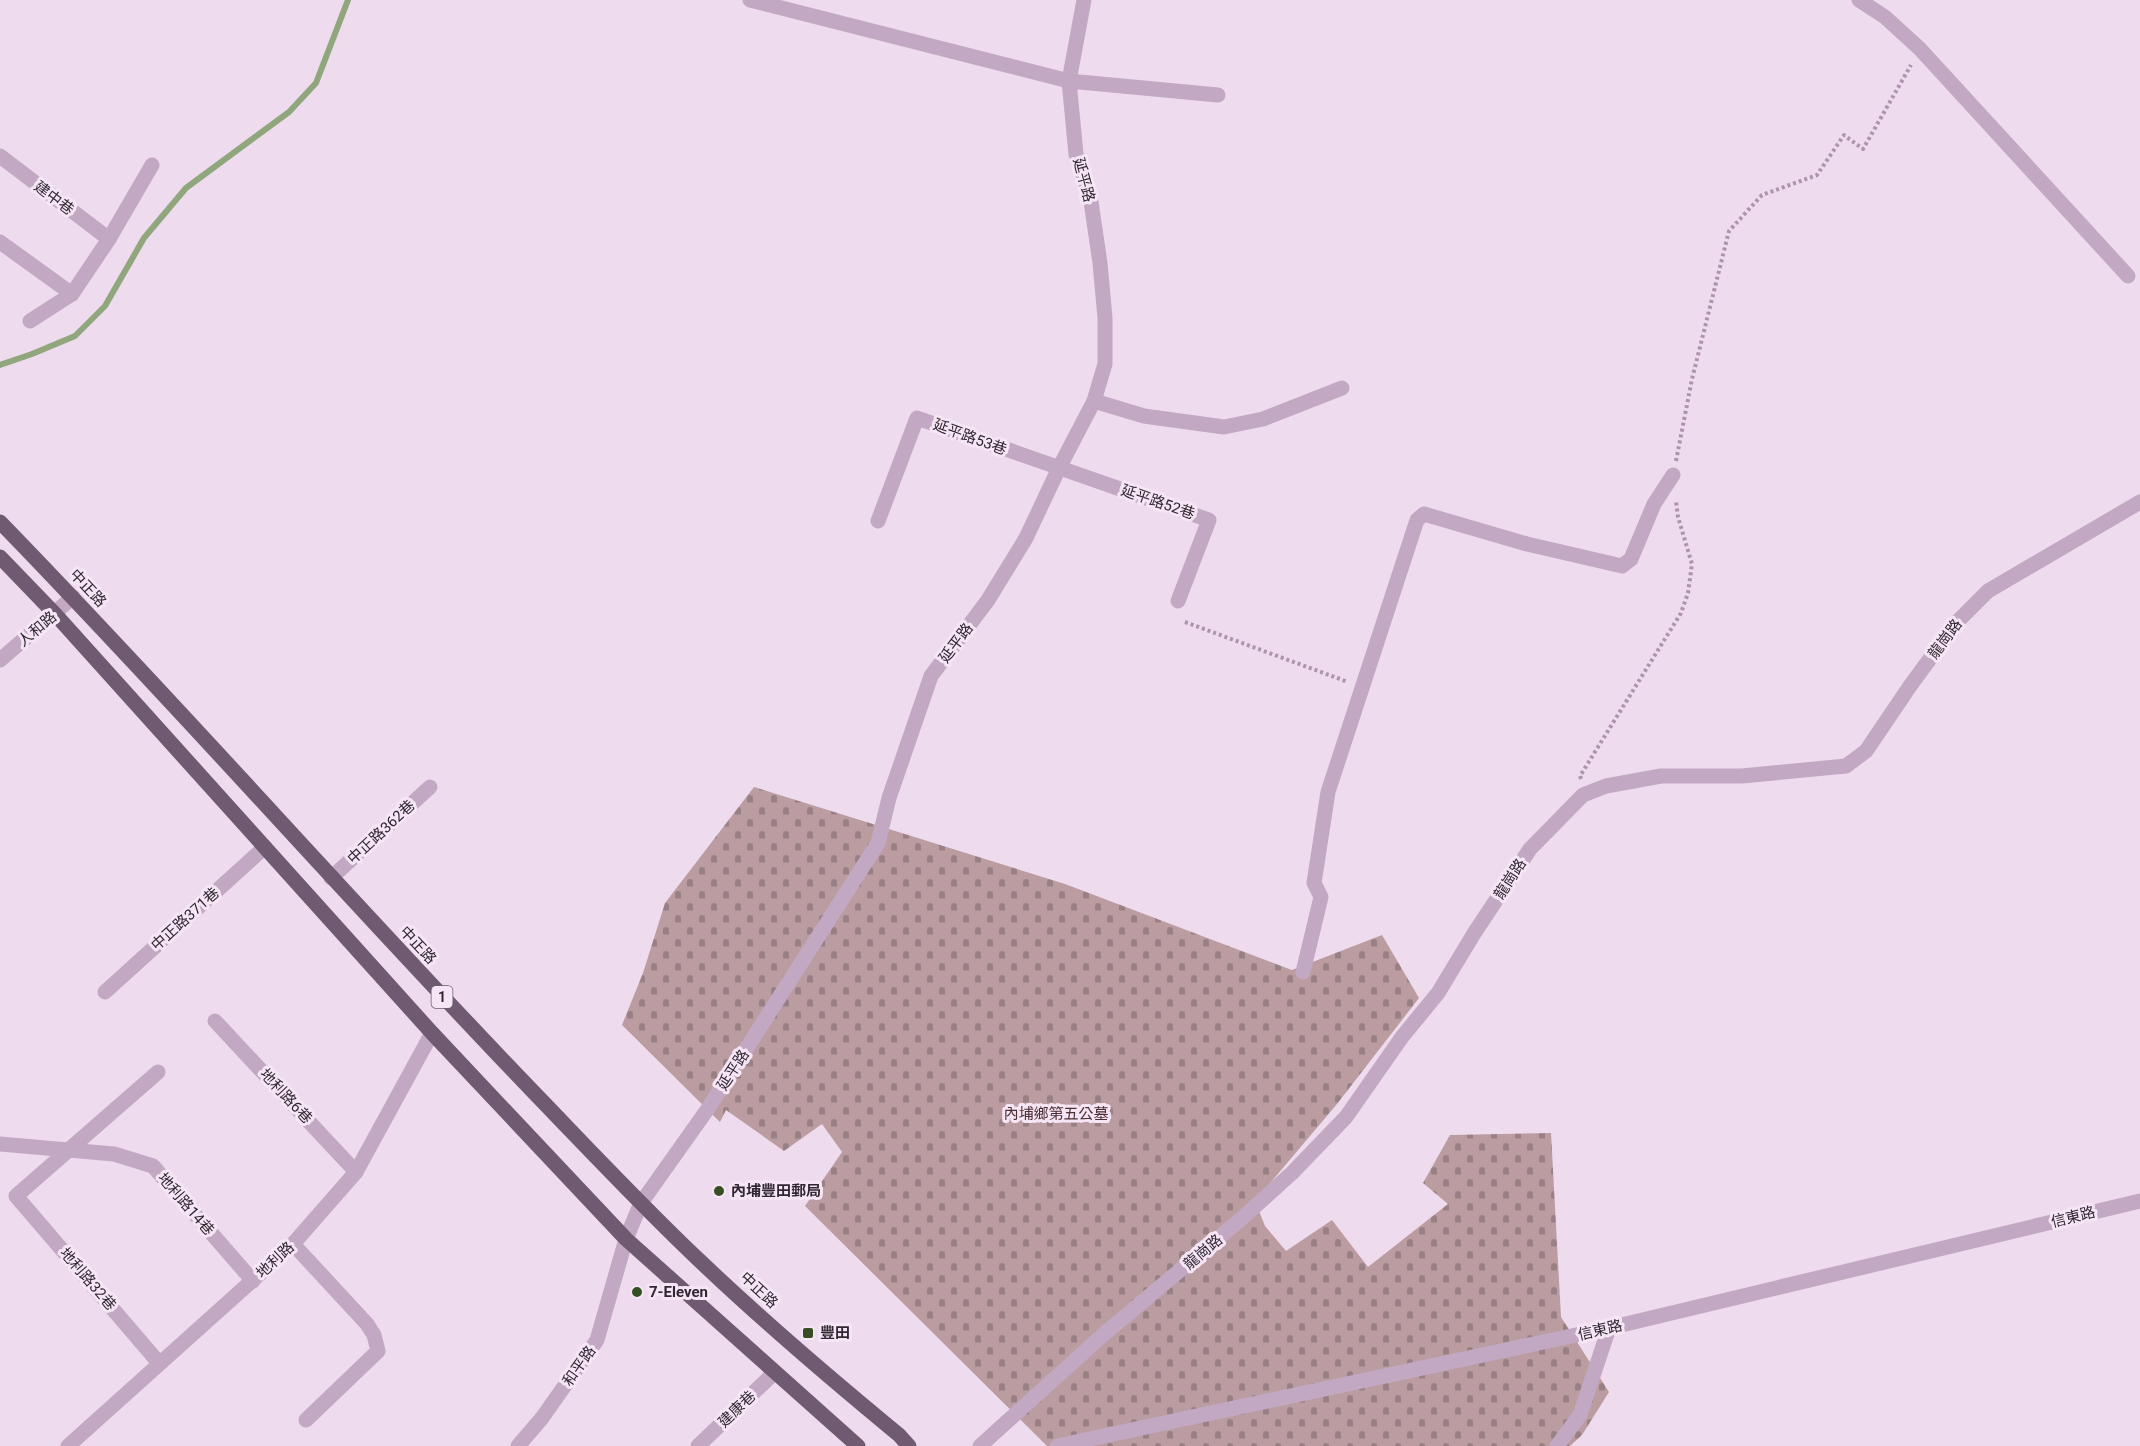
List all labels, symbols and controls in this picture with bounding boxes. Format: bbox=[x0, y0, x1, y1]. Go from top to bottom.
street label: 延平路 bbox=[1069, 156, 1099, 204]
street label: 建中巷 bbox=[31, 177, 77, 219]
street label: 延平路53巷 bbox=[931, 415, 1009, 459]
street label: 延平路52巷 bbox=[1119, 481, 1197, 523]
street label: 中正路 bbox=[66, 565, 110, 611]
street label: 人和路 bbox=[14, 608, 60, 650]
street label: 龍崗路 bbox=[1924, 616, 1966, 662]
street label: 延平路 bbox=[935, 620, 977, 666]
street label: 中正路362巷 bbox=[344, 796, 418, 868]
street label: 龍崗路 bbox=[1490, 855, 1530, 903]
street label: 中正路371巷 bbox=[147, 884, 223, 954]
street label: 中正路 bbox=[396, 922, 440, 968]
road number: 1 bbox=[432, 986, 452, 1008]
street label: 延平路 bbox=[713, 1046, 753, 1094]
street label: 地利路6巷 bbox=[256, 1065, 316, 1127]
park label: 內埔鄉第五公墓 bbox=[1003, 1105, 1109, 1123]
street label: 地利路14巷 bbox=[154, 1169, 218, 1239]
place label: 內埔豐田郵局 bbox=[731, 1182, 821, 1200]
marker: 內埔豐田郵局 bbox=[712, 1184, 726, 1198]
street label: 信東路 bbox=[2049, 1203, 2097, 1231]
street label: 龍崗路 bbox=[1180, 1231, 1226, 1273]
street label: 地利路 bbox=[252, 1238, 298, 1282]
street label: 地利路32巷 bbox=[56, 1244, 120, 1314]
street label: 中正路 bbox=[736, 1268, 782, 1312]
place label: 7-Eleven bbox=[649, 1283, 708, 1301]
marker: 7-Eleven bbox=[630, 1285, 644, 1299]
street label: 信東路 bbox=[1576, 1316, 1624, 1344]
place label: 豐田 bbox=[820, 1324, 850, 1342]
marker: 豐田 bbox=[801, 1326, 815, 1340]
street label: 和平路 bbox=[559, 1342, 599, 1390]
street label: 建康巷 bbox=[715, 1387, 759, 1431]

